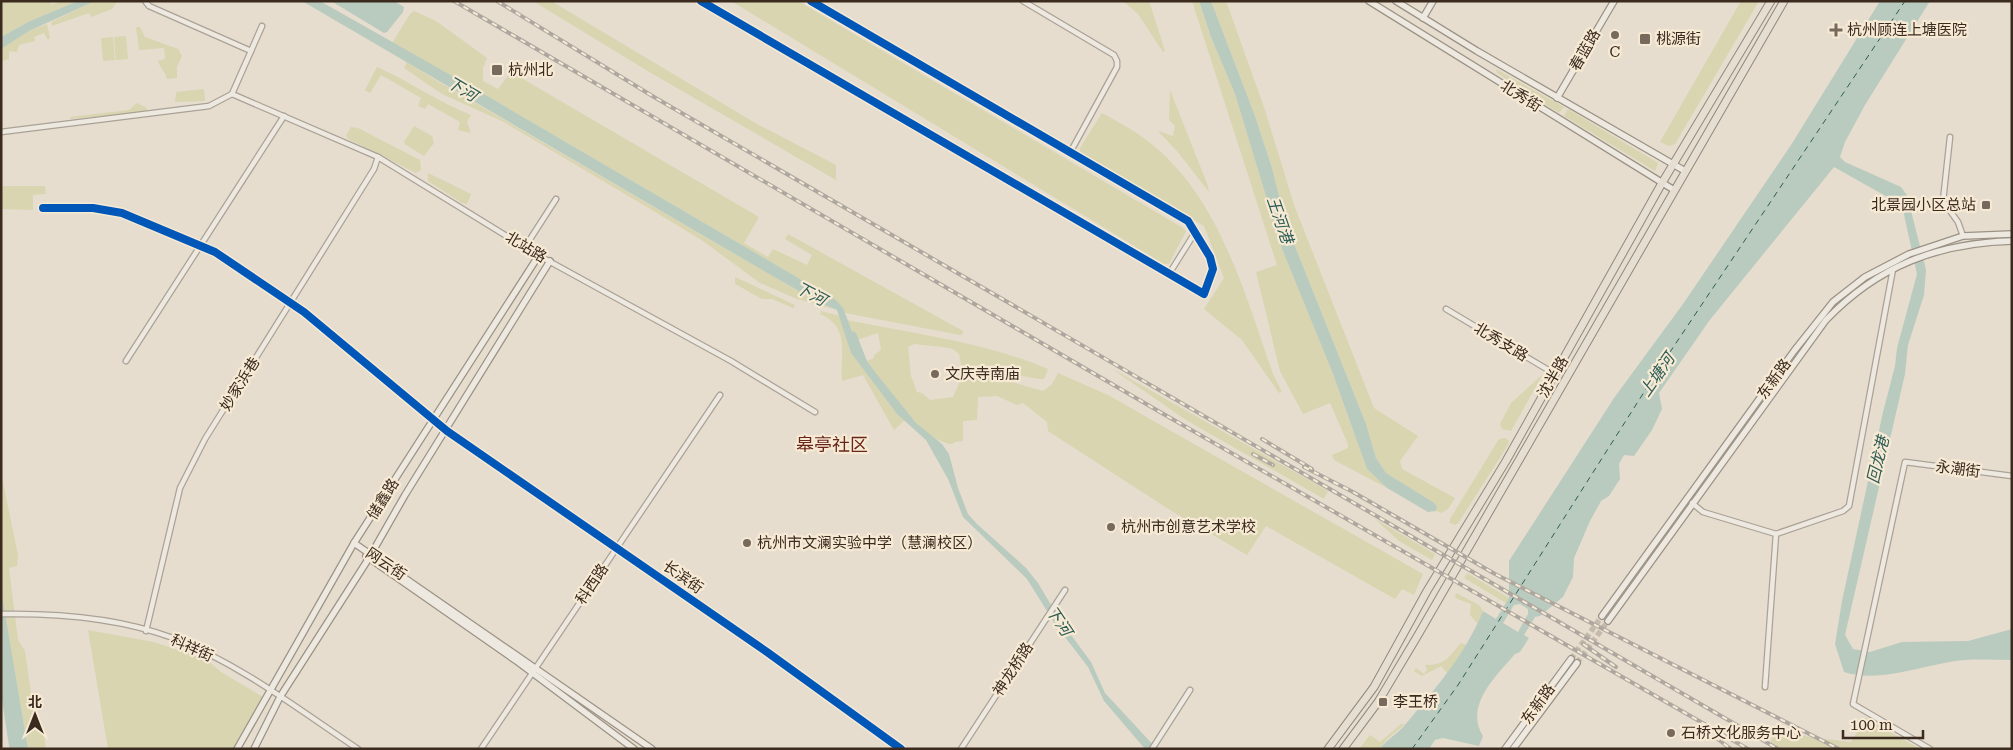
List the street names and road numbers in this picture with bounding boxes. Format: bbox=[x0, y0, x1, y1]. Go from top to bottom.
street label: 春蓝路 bbox=[1566, 26, 1604, 74]
street label: 北秀街 bbox=[1497, 76, 1545, 116]
street label: 北站路 bbox=[502, 228, 550, 266]
street label: 北秀支路 bbox=[1471, 319, 1531, 365]
street label: 沈半路 bbox=[1534, 353, 1572, 401]
street label: 妙家浜巷 bbox=[216, 354, 264, 414]
street label: 东新路 bbox=[1753, 356, 1795, 402]
street label: 永潮街 bbox=[1935, 457, 1981, 481]
street label: 储鑫路 bbox=[363, 475, 403, 523]
street label: 网云街 bbox=[362, 544, 410, 584]
street label: 长滨街 bbox=[659, 557, 707, 597]
street label: 科西路 bbox=[572, 560, 612, 608]
street label: 科祥街 bbox=[168, 631, 216, 665]
street label: 神龙桥路 bbox=[989, 639, 1037, 699]
street label: 东新路 bbox=[1517, 681, 1559, 727]

